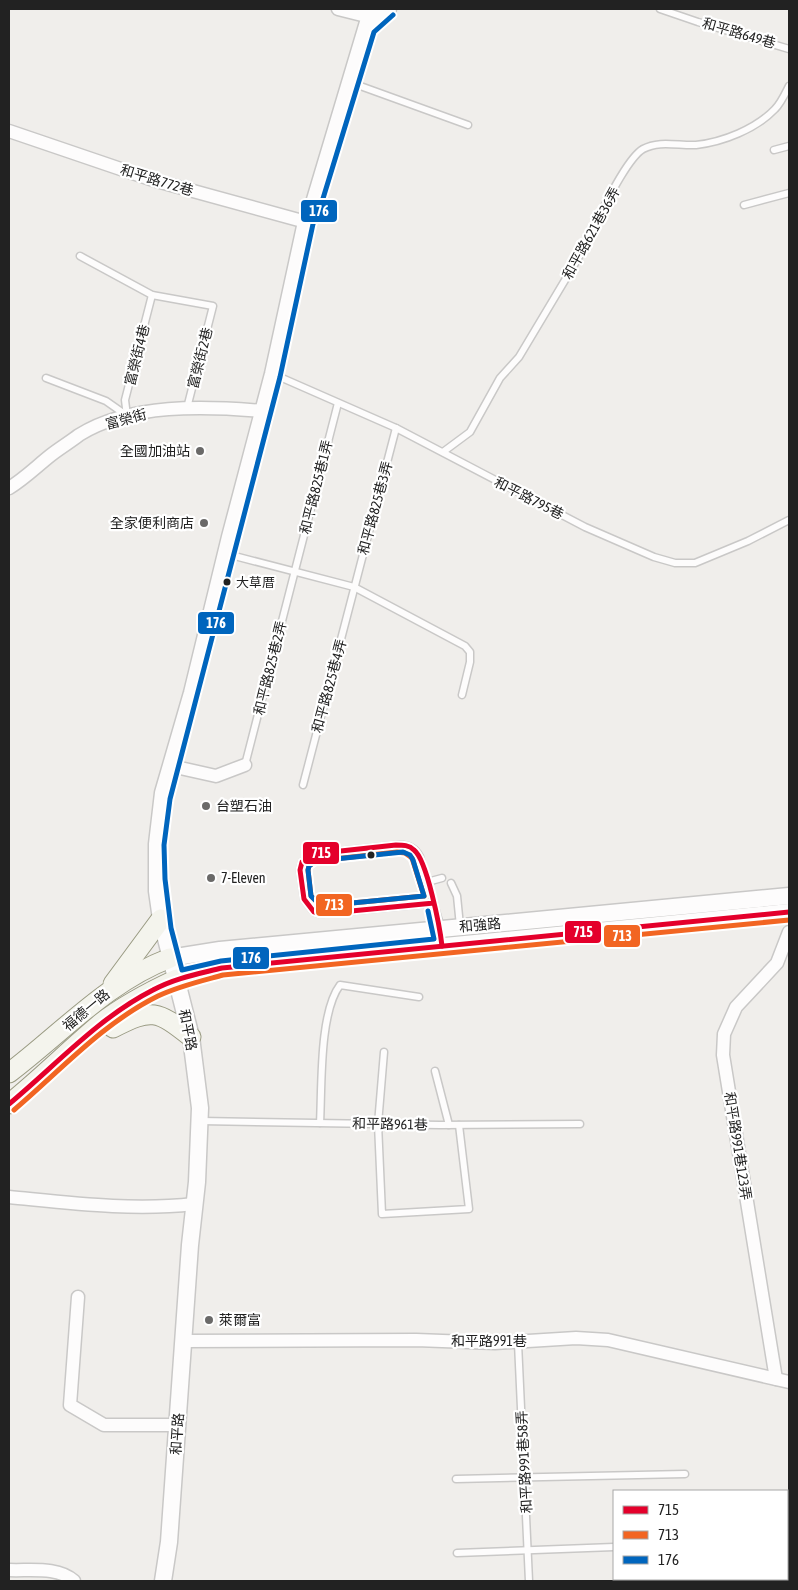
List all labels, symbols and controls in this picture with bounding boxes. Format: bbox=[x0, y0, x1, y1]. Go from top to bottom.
street label: 和平路649巷 bbox=[700, 15, 778, 51]
street label: 和平路772巷 bbox=[118, 161, 196, 199]
street label: 和平路621巷36弄 bbox=[559, 184, 623, 282]
line badge: 176 bbox=[300, 199, 338, 223]
text: 176 bbox=[309, 203, 329, 219]
street label: 富榮街4巷 bbox=[122, 323, 152, 387]
street label: 富榮街2巷 bbox=[185, 326, 215, 390]
street label: 富榮街 bbox=[104, 406, 148, 432]
street label: 和平路825巷1弄 bbox=[297, 438, 335, 536]
place label: 全國加油站 bbox=[120, 443, 190, 459]
marker: 全國加油站 bbox=[194, 445, 206, 457]
street label: 和平路825巷3弄 bbox=[355, 459, 395, 557]
street label: 和平路795巷 bbox=[492, 474, 566, 522]
place label: 全家便利商店 bbox=[110, 515, 194, 531]
marker: 全家便利商店 bbox=[198, 517, 210, 529]
place label: 大草厝 bbox=[236, 575, 275, 590]
marker: 大草厝 bbox=[222, 577, 232, 587]
line badge: 176 bbox=[197, 611, 235, 635]
text: 176 bbox=[206, 615, 226, 631]
street label: 和平路825巷2弄 bbox=[251, 619, 289, 717]
street label: 和平路825巷4弄 bbox=[309, 637, 349, 735]
place label: 台塑石油 bbox=[216, 798, 272, 814]
marker: 台塑石油 bbox=[200, 800, 212, 812]
line badge: 715 bbox=[302, 841, 340, 865]
text: 715 bbox=[311, 845, 331, 861]
unlabelled marker bbox=[366, 850, 376, 860]
place label: 7-Eleven bbox=[221, 870, 266, 886]
marker: 7-Eleven bbox=[205, 872, 217, 884]
line badge: 713 bbox=[315, 893, 353, 917]
text: 713 bbox=[324, 897, 344, 913]
street label: 和強路 bbox=[458, 915, 502, 935]
line badge: 715 bbox=[564, 920, 602, 944]
text: 715 bbox=[573, 924, 593, 940]
line badge: 713 bbox=[603, 924, 641, 948]
text: 713 bbox=[612, 928, 632, 944]
line badge: 176 bbox=[232, 946, 270, 970]
text: 176 bbox=[241, 950, 261, 966]
street label: 福德一路 bbox=[59, 986, 113, 1034]
street label: 和平路 bbox=[176, 1008, 200, 1052]
street label: 和平路991巷123弄 bbox=[722, 1091, 754, 1201]
street label: 和平路961巷 bbox=[352, 1115, 428, 1133]
place label: 萊爾富 bbox=[219, 1312, 261, 1328]
marker: 萊爾富 bbox=[203, 1314, 215, 1326]
street label: 和平路991巷 bbox=[451, 1333, 527, 1349]
street label: 和平路991巷58弄 bbox=[513, 1410, 535, 1514]
street label: 和平路 bbox=[168, 1412, 186, 1456]
legend bbox=[613, 1490, 788, 1580]
text: 715 bbox=[658, 1501, 679, 1518]
text: 713 bbox=[658, 1526, 679, 1543]
text: 176 bbox=[658, 1551, 679, 1568]

